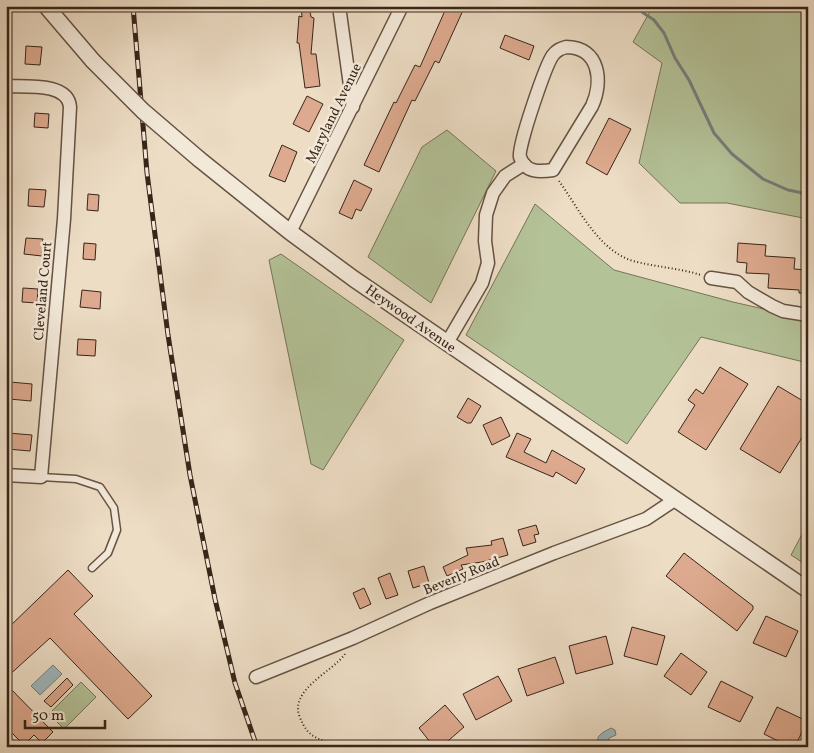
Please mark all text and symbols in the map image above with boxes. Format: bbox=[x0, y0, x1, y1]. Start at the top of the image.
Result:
street label: Maryland Avenue bbox=[302, 60, 367, 167]
street label: Cleveland Court bbox=[30, 241, 57, 341]
street label: Heywood Avenue bbox=[361, 281, 460, 358]
street label: Beverly Road bbox=[421, 552, 503, 600]
scale bar bbox=[25, 698, 105, 730]
text: 50 m bbox=[32, 706, 64, 727]

